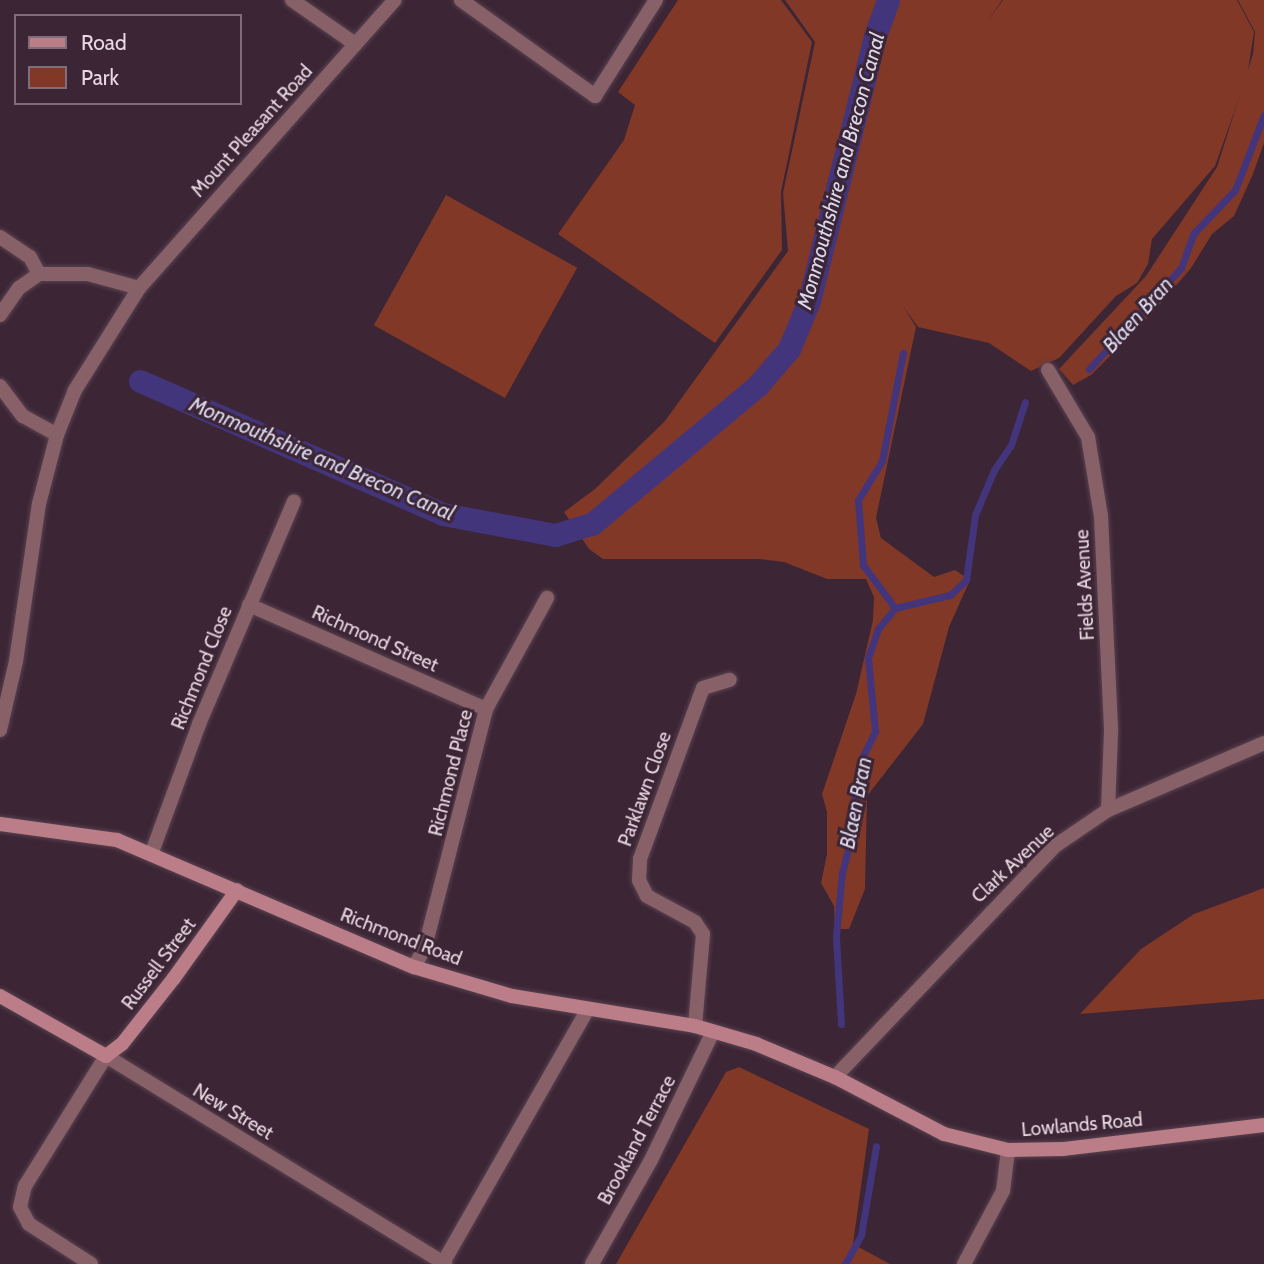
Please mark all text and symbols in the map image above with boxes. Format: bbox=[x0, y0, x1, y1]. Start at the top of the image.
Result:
legend bbox=[14, 14, 242, 105]
text: Road bbox=[81, 30, 127, 55]
water label: Monmouthshire and Brecon Canal bbox=[792, 30, 890, 312]
street label: Mount Pleasant Road bbox=[187, 60, 317, 202]
text: Park bbox=[81, 65, 119, 90]
water label: Blaen Bran bbox=[1098, 272, 1178, 358]
water label: Monmouthshire and Brecon Canal bbox=[186, 392, 458, 526]
street label: Fields Avenue bbox=[1071, 529, 1099, 641]
street label: Richmond Street bbox=[308, 601, 442, 677]
street label: Richmond Close bbox=[167, 603, 237, 733]
street label: Richmond Place bbox=[424, 707, 478, 839]
street label: Parklawn Close bbox=[614, 729, 676, 849]
water label: Blaen Bran bbox=[835, 755, 877, 851]
street label: Clark Avenue bbox=[967, 820, 1059, 908]
street label: Richmond Road bbox=[337, 903, 465, 971]
street label: Russell Street bbox=[117, 914, 201, 1014]
street label: Brookland Terrace bbox=[593, 1072, 681, 1208]
street label: New Street bbox=[189, 1079, 277, 1145]
street label: Lowlands Road bbox=[1020, 1108, 1144, 1142]

